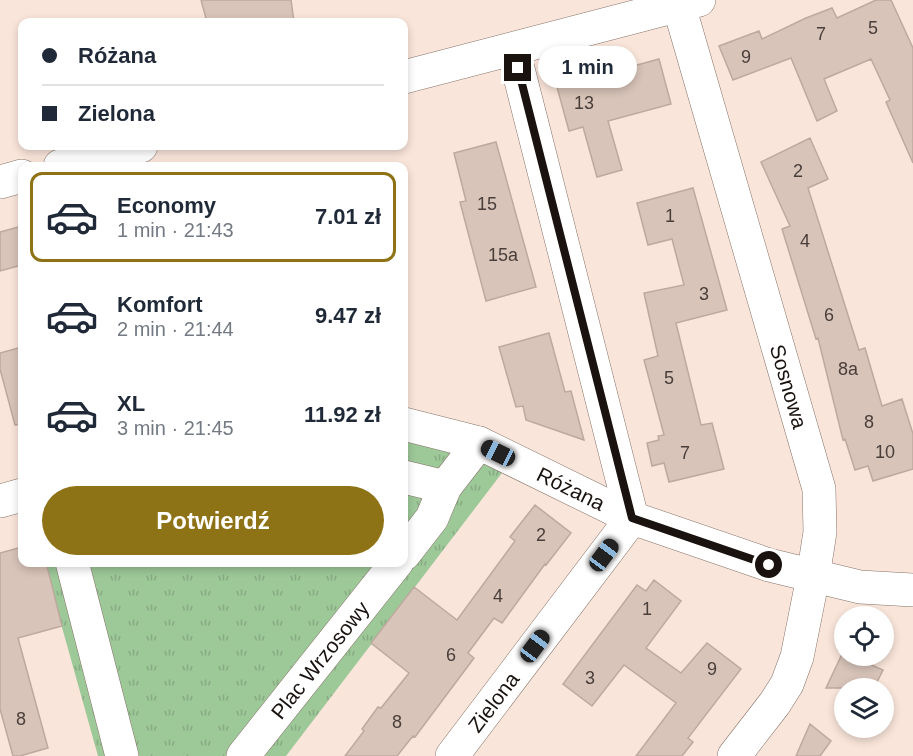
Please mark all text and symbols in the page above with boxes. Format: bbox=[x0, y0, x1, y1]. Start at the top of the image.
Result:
house number: 5 bbox=[868, 18, 878, 38]
house number: 7 bbox=[816, 24, 826, 44]
text: Różana bbox=[78, 43, 156, 68]
callout: 1 min bbox=[539, 47, 638, 89]
house number: 9 bbox=[741, 47, 751, 67]
route end bbox=[504, 54, 531, 81]
text: 1 min bbox=[561, 56, 614, 78]
house number: 13 bbox=[574, 93, 594, 113]
text: Zielona bbox=[78, 101, 155, 126]
house number: 2 bbox=[793, 161, 803, 181]
icon: car bbox=[45, 190, 99, 244]
text: Economy bbox=[117, 193, 216, 218]
house number: 15 bbox=[477, 194, 497, 214]
text: 7.01 zł bbox=[315, 204, 381, 229]
house number: 1 bbox=[665, 206, 675, 226]
text: 1 min · 21:43 bbox=[117, 219, 234, 241]
house number: 4 bbox=[800, 231, 810, 251]
house number: 15a bbox=[488, 245, 519, 265]
house number: 3 bbox=[699, 284, 709, 304]
icon: car bbox=[45, 289, 99, 343]
text: Komfort bbox=[117, 292, 203, 317]
text: 9.47 zł bbox=[315, 303, 381, 328]
house number: 6 bbox=[824, 305, 834, 325]
text: 2 min · 21:44 bbox=[117, 318, 234, 340]
street label: Sosnowa bbox=[766, 342, 812, 431]
house number: 8a bbox=[838, 359, 859, 379]
house number: 5 bbox=[664, 368, 674, 388]
icon: car bbox=[45, 388, 99, 442]
text: XL bbox=[117, 391, 145, 416]
text: 11.92 zł bbox=[304, 402, 381, 427]
house number: 8 bbox=[864, 412, 874, 432]
text: 3 min · 21:45 bbox=[117, 417, 234, 439]
car bbox=[478, 437, 518, 469]
house number: 10 bbox=[875, 442, 895, 462]
house number: 7 bbox=[680, 443, 690, 463]
street label: Różana bbox=[534, 462, 609, 515]
button: Potwierdź bbox=[42, 486, 384, 555]
house number: 2 bbox=[536, 525, 546, 545]
car bbox=[586, 535, 622, 575]
route start bbox=[755, 551, 782, 578]
house number: 4 bbox=[493, 586, 503, 606]
street label: Plac Wrzosowy bbox=[266, 596, 373, 723]
house number: 1 bbox=[642, 599, 652, 619]
map controls bbox=[834, 606, 894, 738]
button: locate bbox=[834, 606, 894, 666]
car bbox=[517, 626, 553, 666]
house number: 6 bbox=[446, 645, 456, 665]
house number: 9 bbox=[707, 659, 717, 679]
street label: Zielona bbox=[463, 667, 523, 736]
house number: 3 bbox=[585, 668, 595, 688]
button: layers bbox=[834, 678, 894, 738]
house number: 8 bbox=[16, 709, 26, 729]
house number: 8 bbox=[392, 712, 402, 732]

